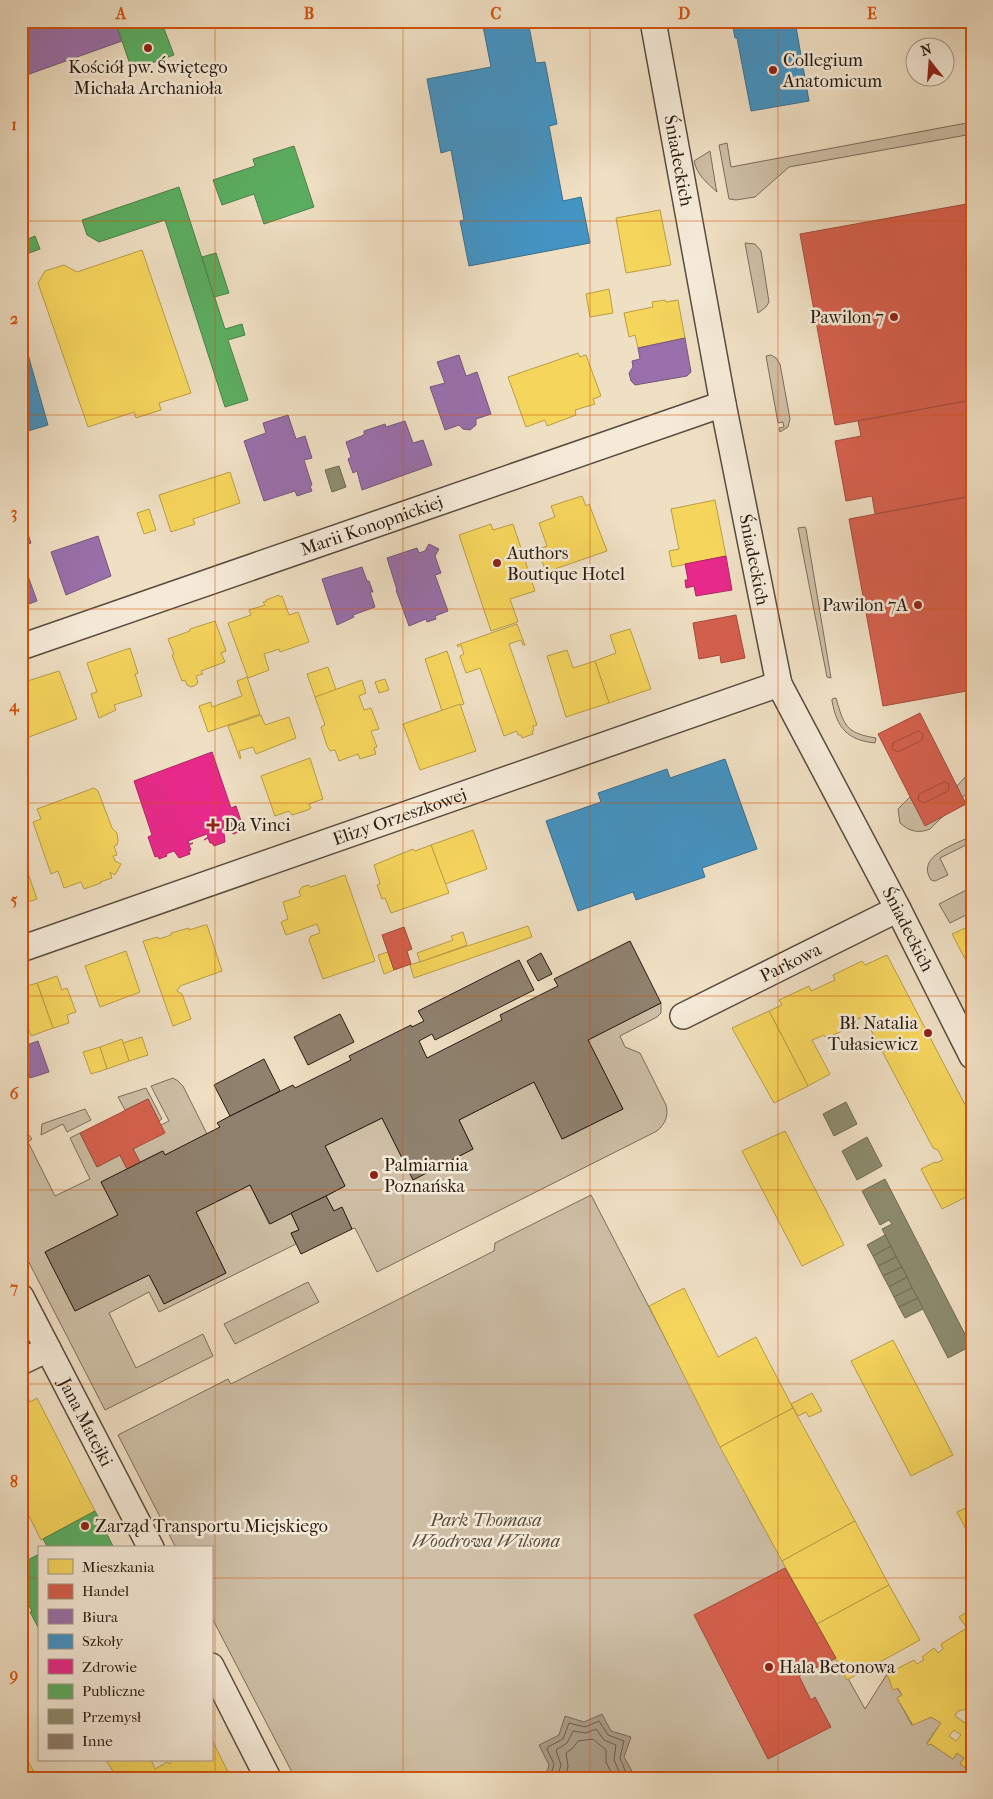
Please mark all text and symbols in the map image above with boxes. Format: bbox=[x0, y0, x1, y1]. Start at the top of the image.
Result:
text: A bbox=[115, 4, 127, 23]
text: B bbox=[304, 4, 314, 23]
text: C bbox=[491, 4, 502, 23]
text: D bbox=[678, 4, 690, 23]
text: E bbox=[867, 4, 877, 23]
north arrow bbox=[906, 38, 956, 88]
text: N bbox=[919, 40, 934, 60]
marker: Kościół pw. Świętego Michała Archanioła bbox=[142, 42, 154, 54]
place label: Collegium Anatomicum bbox=[782, 50, 882, 92]
place label: Kościół pw. Świętego Michała Archanioła bbox=[68, 56, 228, 99]
marker: Collegium Anatomicum bbox=[767, 64, 779, 76]
street label: Śniadeckich bbox=[659, 113, 697, 208]
text: 1 bbox=[11, 115, 17, 134]
place label: Pawilon 7 bbox=[810, 307, 884, 328]
text: 2 bbox=[10, 309, 18, 328]
marker: Pawilon 7 bbox=[888, 311, 900, 323]
street label: Marii Konopnickiej bbox=[298, 492, 446, 560]
text: 3 bbox=[11, 503, 17, 523]
street label: Śniadeckich bbox=[734, 512, 773, 607]
place label: Authors Boutique Hotel bbox=[506, 543, 625, 585]
marker: Authors Boutique Hotel bbox=[491, 557, 503, 569]
place label: Pawilon 7A bbox=[822, 595, 908, 616]
marker: Pawilon 7A bbox=[912, 599, 924, 611]
text: 4 bbox=[8, 696, 20, 716]
street label: Elizy Orzeszkowej bbox=[330, 784, 469, 850]
place label: Da Vinci bbox=[224, 815, 291, 836]
marker: Da Vinci bbox=[206, 818, 220, 832]
street label: Śniadeckich bbox=[877, 883, 938, 975]
text: 5 bbox=[11, 890, 18, 909]
street label: Parkowa bbox=[757, 939, 825, 987]
place label: Bł. Natalia Tułasiewicz bbox=[828, 1013, 919, 1055]
marker: Bł. Natalia Tułasiewicz bbox=[922, 1027, 934, 1039]
text: 6 bbox=[10, 1084, 19, 1103]
place label: Palmiarnia Poznańska bbox=[384, 1155, 469, 1197]
marker: Palmiarnia Poznańska bbox=[368, 1169, 380, 1181]
text: 7 bbox=[9, 1278, 18, 1297]
street label: Jana Matejki bbox=[53, 1373, 117, 1471]
text: 8 bbox=[10, 1472, 18, 1491]
park label: Park Thomasa Woodrowa Wilsona bbox=[412, 1510, 560, 1552]
place label: Zarząd Transportu Miejskiego bbox=[95, 1516, 328, 1537]
marker: Zarząd Transportu Miejskiego bbox=[79, 1520, 91, 1532]
legend bbox=[38, 1546, 212, 1762]
text: Mieszkania bbox=[82, 1558, 155, 1576]
text: Handel bbox=[82, 1582, 129, 1600]
text: Biura bbox=[82, 1608, 119, 1626]
text: Szkoły bbox=[82, 1632, 124, 1650]
place label: Hala Betonowa bbox=[779, 1657, 896, 1678]
text: Zdrowie bbox=[82, 1658, 137, 1676]
marker: Hala Betonowa bbox=[763, 1661, 775, 1673]
text: 9 bbox=[9, 1665, 18, 1685]
text: Publiczne bbox=[82, 1682, 146, 1700]
text: Przemysł bbox=[82, 1708, 142, 1726]
text: Inne bbox=[82, 1732, 113, 1750]

